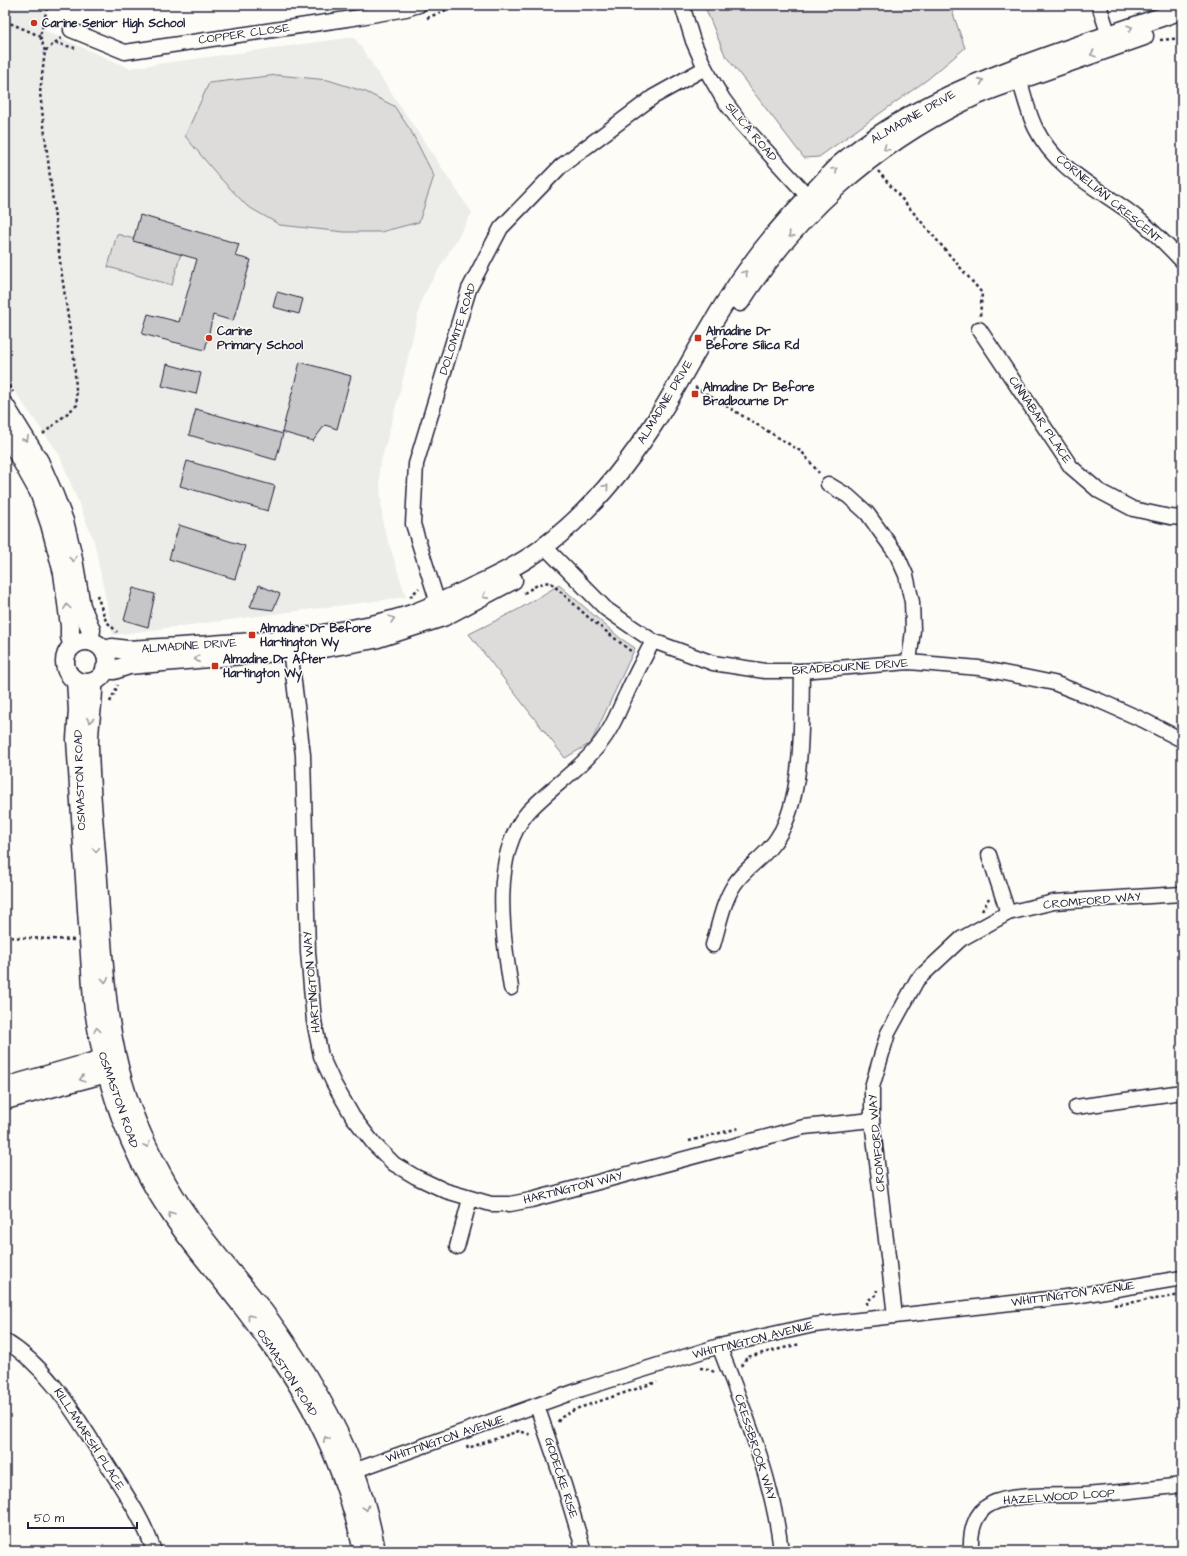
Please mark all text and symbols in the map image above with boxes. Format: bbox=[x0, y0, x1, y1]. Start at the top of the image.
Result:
place label: Carine Senior High School bbox=[42, 15, 185, 34]
marker: Carine Senior High School bbox=[29, 18, 39, 28]
street label: COPPER CLOSE bbox=[197, 19, 291, 49]
one-way arrow bbox=[1126, 24, 1133, 32]
one-way arrow bbox=[1089, 49, 1096, 58]
one-way arrow bbox=[978, 77, 985, 85]
street label: ALMADINE DRIVE bbox=[867, 86, 959, 148]
street label: SILICA ROAD bbox=[721, 99, 781, 165]
one-way arrow bbox=[883, 143, 890, 150]
street label: CORNELIAN CRESCENT bbox=[1052, 151, 1166, 248]
one-way arrow bbox=[830, 167, 838, 174]
one-way arrow bbox=[788, 230, 795, 238]
one-way arrow bbox=[740, 270, 747, 277]
street label: DOLOMITE ROAD bbox=[435, 281, 481, 377]
place label: Carine Primary School bbox=[217, 323, 303, 355]
place label: Almadine Dr Before Silica Rd bbox=[706, 323, 800, 354]
marker: Carine Primary School bbox=[204, 333, 214, 343]
marker: Almadine Dr Before Silica Rd bbox=[693, 333, 703, 343]
street label: ALMADINE DRIVE bbox=[633, 357, 697, 447]
street label: CINNABAR PLACE bbox=[1004, 373, 1076, 467]
place label: Almadine Dr Before Bradbourne Dr bbox=[703, 379, 815, 410]
marker: Almadine Dr Before Bradbourne Dr bbox=[690, 389, 700, 399]
one-way arrow bbox=[21, 435, 29, 442]
one-way arrow bbox=[602, 485, 609, 492]
one-way arrow bbox=[68, 556, 77, 563]
one-way arrow bbox=[482, 591, 489, 598]
one-way arrow bbox=[63, 603, 72, 610]
one-way arrow bbox=[388, 616, 395, 624]
place label: Almadine Dr Before Hartington Wy bbox=[260, 620, 372, 653]
marker: Almadine Dr Before Hartington Wy bbox=[247, 630, 257, 640]
street label: ALMADINE DRIVE bbox=[141, 634, 237, 658]
place label: Almadine Dr After Hartington Wy bbox=[223, 651, 326, 684]
street label: BRADBOURNE DRIVE bbox=[791, 654, 909, 680]
one-way arrow bbox=[194, 655, 200, 664]
marker: Almadine Dr After Hartington Wy bbox=[210, 661, 220, 671]
one-way arrow bbox=[86, 717, 95, 723]
street label: OSMASTON ROAD bbox=[70, 729, 90, 831]
one-way arrow bbox=[92, 847, 101, 853]
street label: CROMFORD WAY bbox=[1043, 888, 1142, 914]
street label: HARTINGTON WAY bbox=[299, 930, 325, 1033]
one-way arrow bbox=[101, 977, 110, 983]
one-way arrow bbox=[93, 1027, 102, 1033]
street label: OSMASTON ROAD bbox=[94, 1049, 143, 1151]
one-way arrow bbox=[78, 1075, 85, 1083]
street label: CROMFORD WAY bbox=[864, 1093, 890, 1192]
one-way arrow bbox=[142, 1141, 150, 1148]
street label: HARTINGTON WAY bbox=[522, 1167, 625, 1209]
one-way arrow bbox=[169, 1212, 176, 1219]
street label: WHITTINGTON AVENUE bbox=[1010, 1277, 1136, 1311]
one-way arrow bbox=[248, 1315, 255, 1322]
street label: WHITTINGTON AVENUE bbox=[691, 1317, 815, 1363]
street label: OSMASTON ROAD bbox=[252, 1326, 322, 1420]
street label: KILLAMARSH PLACE bbox=[50, 1385, 128, 1493]
street label: CRESSBROOK WAY bbox=[730, 1392, 780, 1503]
street label: WHITTINGTON AVENUE bbox=[383, 1411, 507, 1467]
street label: GODECKE RISE bbox=[540, 1435, 582, 1521]
one-way arrow bbox=[323, 1436, 331, 1443]
street label: HAZELWOOD LOOP bbox=[1003, 1485, 1116, 1509]
scale bar bbox=[28, 1504, 137, 1530]
one-way arrow bbox=[361, 1505, 369, 1511]
text: 50 m bbox=[34, 1510, 65, 1527]

